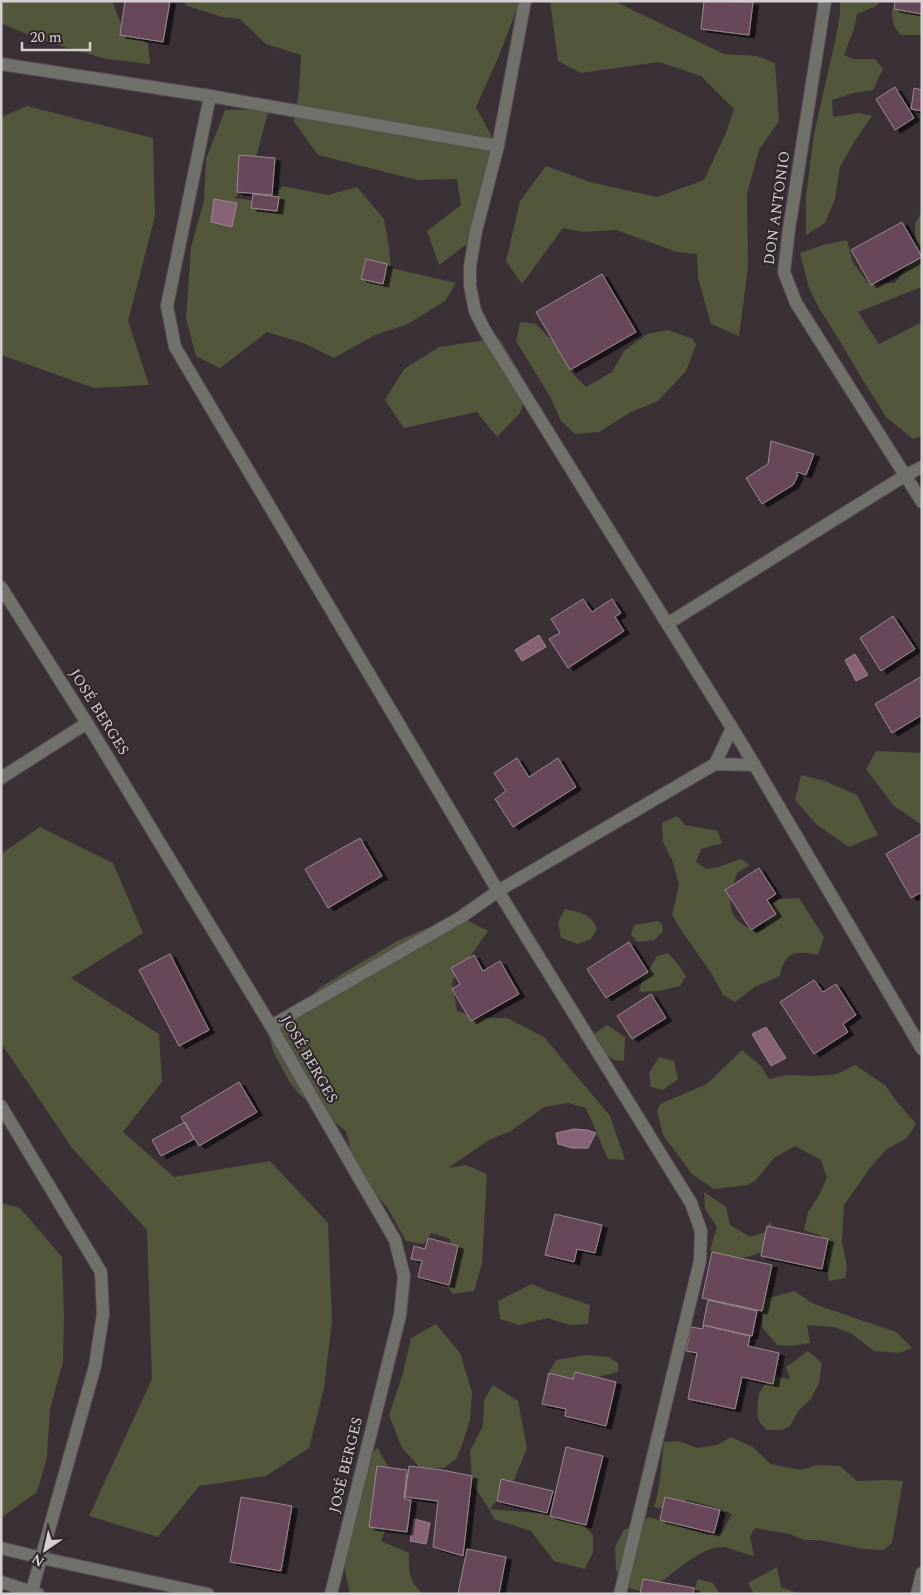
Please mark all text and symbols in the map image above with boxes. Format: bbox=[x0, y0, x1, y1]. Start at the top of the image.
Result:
scale bar bbox=[22, 20, 90, 52]
text: 20 m bbox=[30, 26, 62, 49]
street label: DON ANTONIO bbox=[758, 150, 796, 266]
street label: JOSÉ BERGES bbox=[63, 664, 135, 760]
street label: JOSÉ BERGES bbox=[274, 1011, 344, 1107]
street label: JOSÉ BERGES bbox=[323, 1415, 369, 1515]
north arrow bbox=[20, 1525, 70, 1575]
text: N bbox=[27, 1548, 49, 1572]

